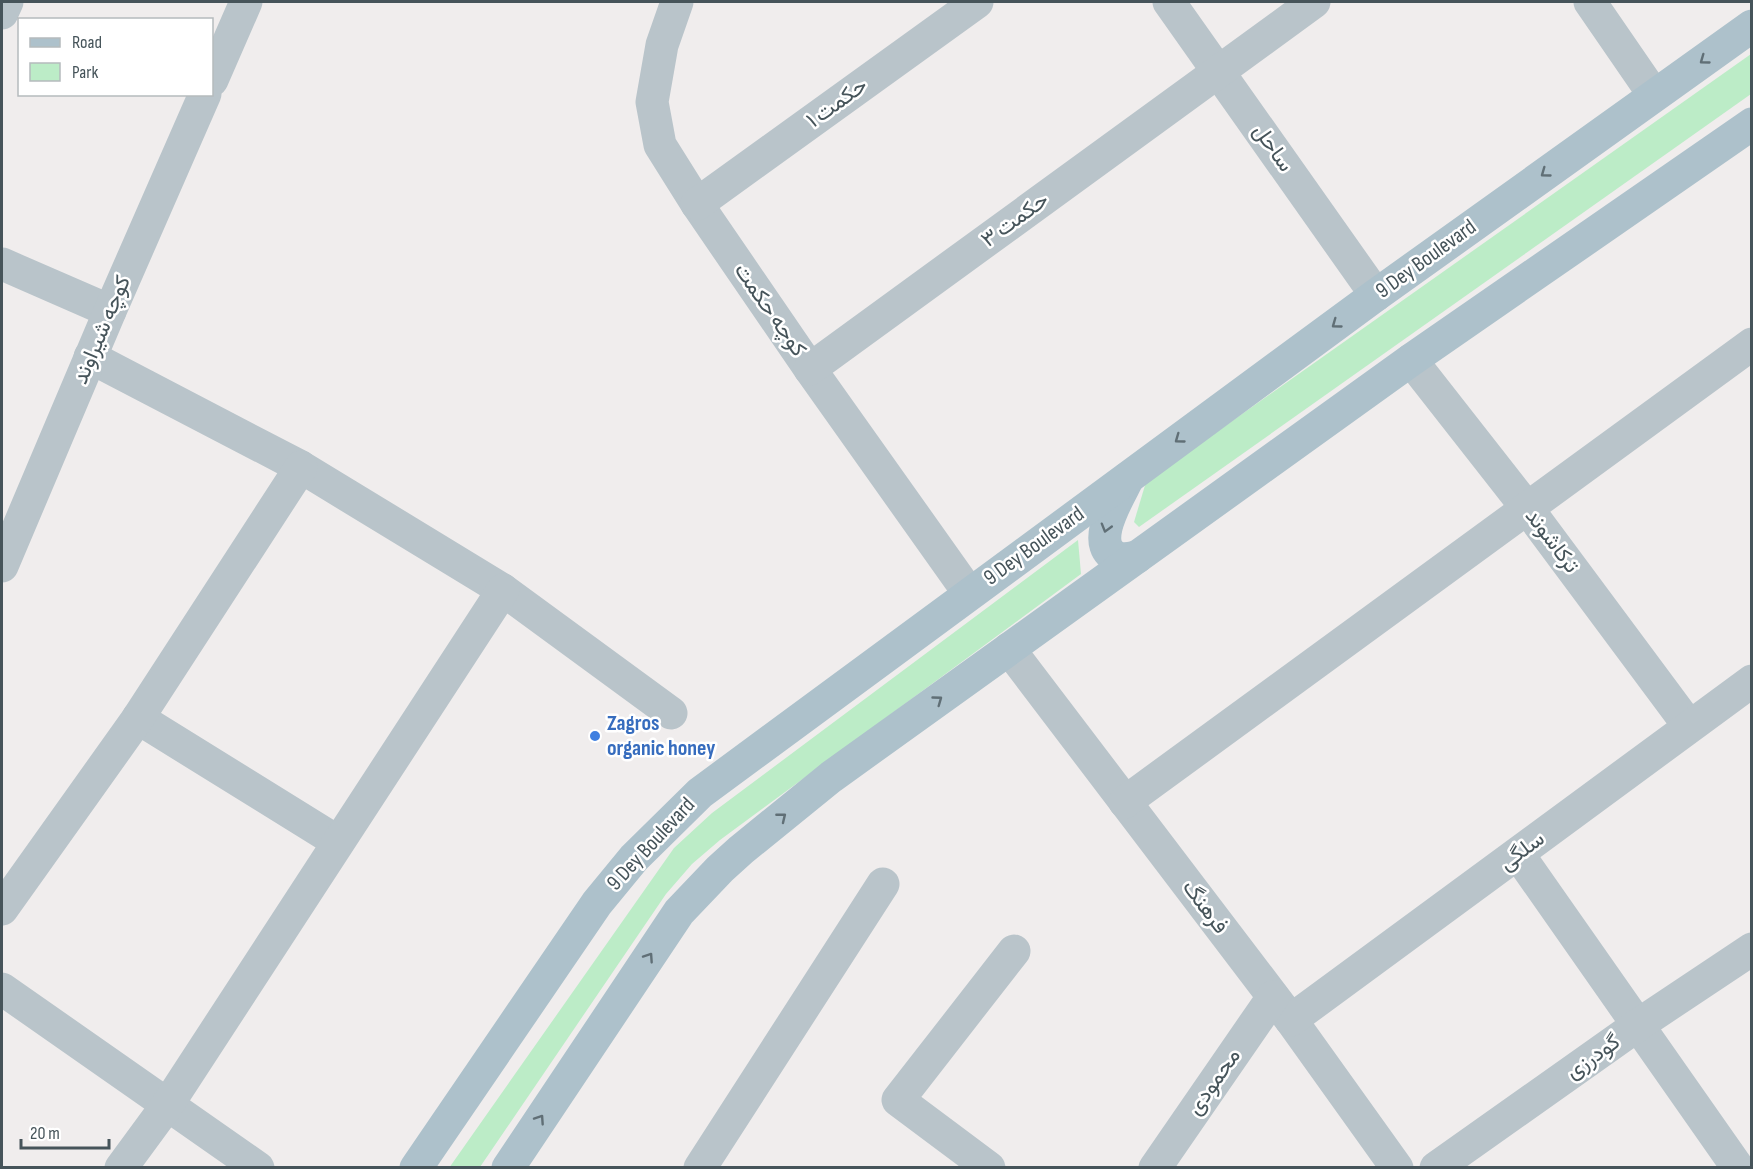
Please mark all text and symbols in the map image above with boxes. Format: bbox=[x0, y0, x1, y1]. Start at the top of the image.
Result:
legend bbox=[18, 18, 213, 96]
text: Road bbox=[72, 32, 102, 53]
one-way arrow bbox=[1699, 53, 1710, 64]
text: Park bbox=[72, 62, 98, 83]
street label: حکمت ۱ bbox=[801, 72, 873, 134]
street label: ساحل bbox=[1247, 119, 1299, 177]
one-way arrow bbox=[1541, 166, 1552, 177]
street label: حکمت ۳ bbox=[976, 186, 1054, 254]
street label: 9 Dey Boulevard bbox=[1371, 214, 1481, 304]
street label: کوچه حکمت bbox=[728, 258, 812, 362]
street label: کوچه شیراوند bbox=[67, 272, 137, 388]
one-way arrow bbox=[1332, 317, 1343, 328]
one-way arrow bbox=[1174, 432, 1185, 443]
street label: 9 Dey Boulevard bbox=[979, 501, 1089, 591]
street label: ترکاشوند bbox=[1519, 503, 1585, 579]
one-way arrow bbox=[1101, 522, 1113, 533]
one-way arrow bbox=[932, 696, 943, 707]
place label: Zagros organic honey bbox=[607, 710, 715, 762]
marker: Zagros organic honey bbox=[588, 729, 602, 743]
street label: 9 Dey Boulevard bbox=[601, 792, 701, 896]
one-way arrow bbox=[775, 813, 786, 824]
street label: سلگی bbox=[1494, 825, 1550, 877]
street label: فرهنگ bbox=[1176, 875, 1234, 939]
one-way arrow bbox=[641, 953, 653, 963]
street label: گودرزی bbox=[1561, 1029, 1626, 1085]
street label: محمودی bbox=[1181, 1043, 1247, 1121]
scale bar bbox=[21, 1112, 110, 1150]
one-way arrow bbox=[533, 1115, 544, 1126]
text: 20 m bbox=[30, 1123, 60, 1144]

